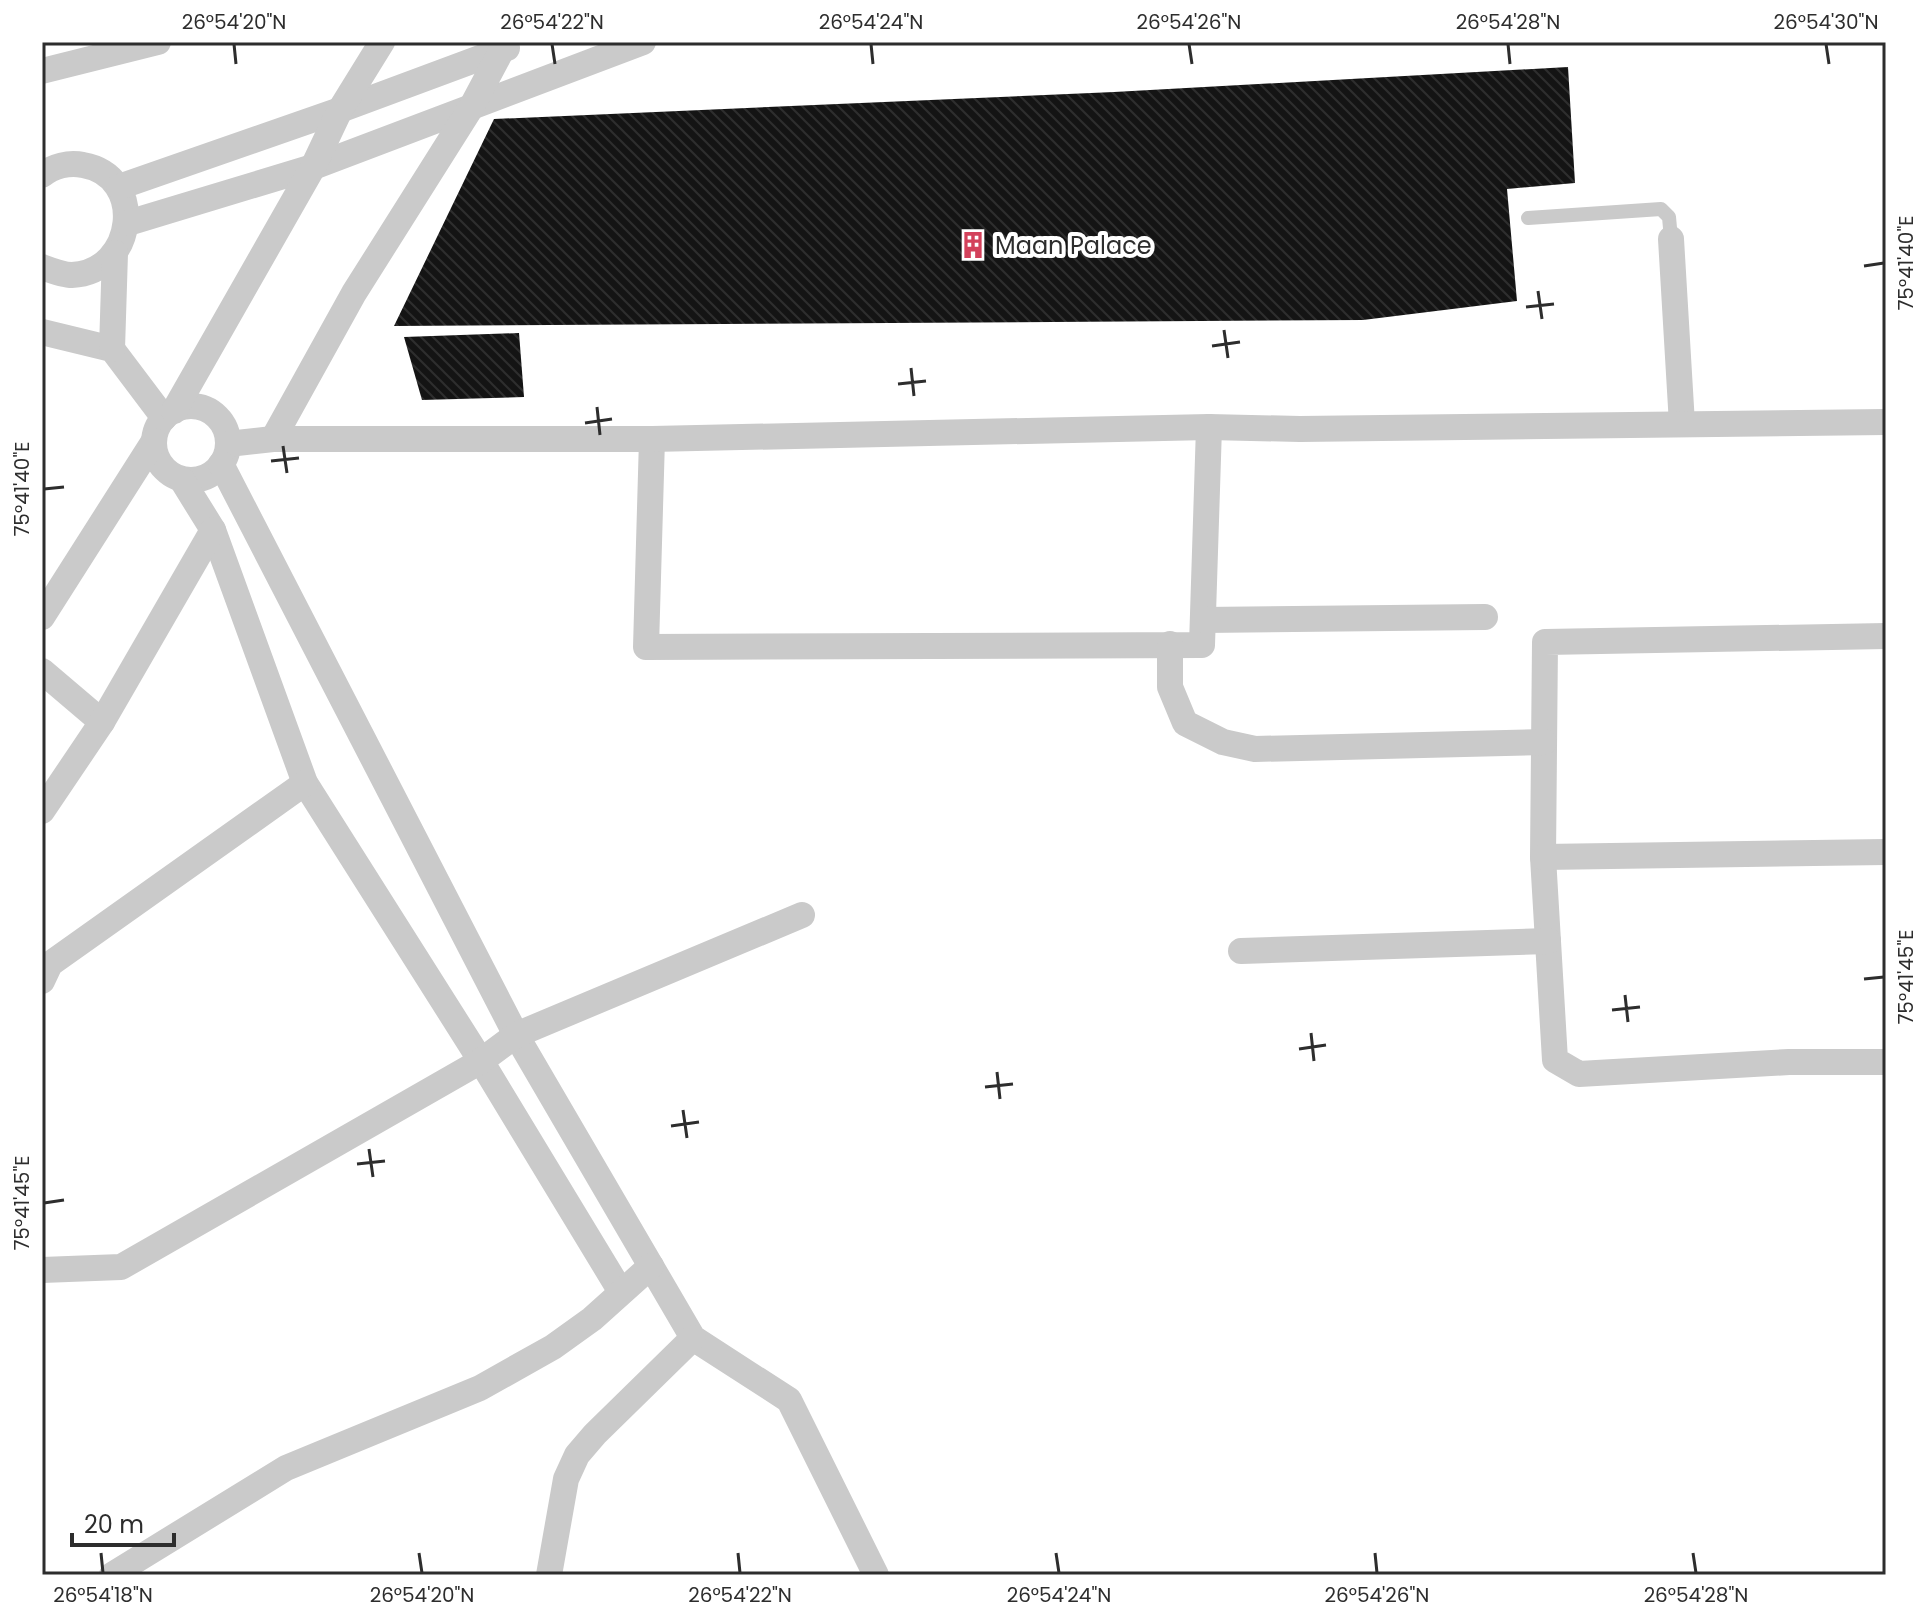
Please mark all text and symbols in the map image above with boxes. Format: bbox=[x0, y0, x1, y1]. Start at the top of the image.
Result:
text: 26°54'20"N bbox=[182, 8, 286, 36]
text: 26°54'22"N bbox=[500, 8, 604, 36]
text: 26°54'24"N bbox=[819, 8, 923, 36]
text: 26°54'26"N bbox=[1137, 8, 1241, 36]
text: 26°54'28"N bbox=[1456, 8, 1560, 36]
text: 26°54'30"N bbox=[1774, 8, 1878, 36]
text: 75°41'40"E bbox=[1892, 215, 1920, 311]
place label: Maan Palace bbox=[995, 229, 1152, 262]
building icon: Maan Palace bbox=[958, 230, 988, 260]
text: 75°41'40"E bbox=[8, 441, 36, 537]
text: 75°41'45"E bbox=[1892, 929, 1920, 1025]
text: 75°41'45"E bbox=[8, 1155, 36, 1251]
scale bar bbox=[72, 1497, 174, 1547]
text: 20 m bbox=[84, 1508, 144, 1541]
text: 26°54'18"N bbox=[53, 1581, 153, 1609]
text: 26°54'20"N bbox=[370, 1581, 474, 1609]
text: 26°54'22"N bbox=[688, 1581, 792, 1609]
text: 26°54'24"N bbox=[1007, 1581, 1111, 1609]
text: 26°54'26"N bbox=[1325, 1581, 1429, 1609]
text: 26°54'28"N bbox=[1644, 1581, 1748, 1609]

